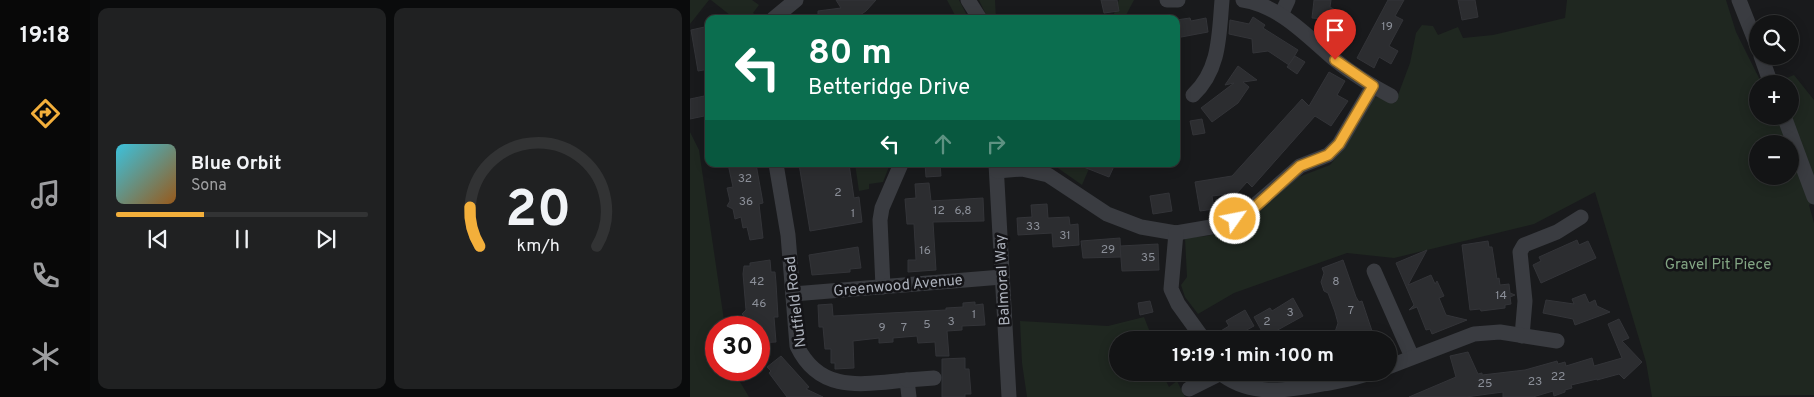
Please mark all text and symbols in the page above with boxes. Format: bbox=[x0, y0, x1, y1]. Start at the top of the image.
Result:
pin bbox=[1314, 9, 1356, 60]
map controls bbox=[1749, 15, 1799, 185]
button: search bbox=[1749, 15, 1799, 65]
icon: arrive bbox=[1321, 16, 1349, 44]
house number: 19 bbox=[1381, 19, 1393, 35]
text: 19:18 bbox=[20, 23, 70, 50]
text: 80 m bbox=[808, 32, 892, 76]
icon: left bbox=[725, 35, 790, 100]
text: Betteridge Drive bbox=[808, 75, 970, 102]
button: + bbox=[1749, 75, 1799, 125]
icon: directions bbox=[28, 96, 63, 131]
icon: left bbox=[876, 130, 904, 158]
icon: ahead bbox=[929, 130, 957, 158]
icon: right bbox=[982, 130, 1010, 158]
button: − bbox=[1749, 135, 1799, 185]
text: Blue Orbit bbox=[191, 152, 281, 176]
house number: 32 bbox=[738, 171, 752, 187]
text: Sona bbox=[191, 176, 227, 196]
icon: music bbox=[28, 177, 63, 212]
text: 20 bbox=[505, 179, 571, 245]
house number: 2 bbox=[834, 185, 842, 201]
position arrow bbox=[1208, 192, 1260, 244]
house number: 36 bbox=[739, 194, 753, 210]
house number: 12 bbox=[933, 203, 945, 219]
house number: 6,8 bbox=[954, 203, 972, 219]
house number: 1 bbox=[851, 206, 855, 222]
house number: 33 bbox=[1026, 219, 1040, 235]
icon: previous bbox=[144, 225, 172, 253]
icon: pause bbox=[228, 225, 256, 253]
icon: next bbox=[312, 225, 340, 253]
house number: 31 bbox=[1059, 228, 1071, 244]
street label: Balmoral Way bbox=[992, 234, 1015, 326]
text: km/h bbox=[516, 235, 560, 258]
house number: 29 bbox=[1101, 242, 1115, 258]
house number: 16 bbox=[919, 243, 931, 259]
house number: 35 bbox=[1141, 250, 1155, 266]
street label: Nutfield Road bbox=[781, 255, 812, 349]
park label: Gravel Pit Piece bbox=[1665, 256, 1771, 275]
icon: phone bbox=[28, 258, 63, 293]
street label: Greenwood Avenue bbox=[833, 271, 964, 302]
house number: 42 bbox=[750, 274, 764, 290]
house number: 8 bbox=[1332, 274, 1340, 290]
house number: 14 bbox=[1495, 288, 1507, 304]
house number: 46 bbox=[752, 296, 766, 312]
house number: 7 bbox=[1348, 303, 1354, 319]
house number: 3 bbox=[1286, 305, 1294, 321]
house number: 1 bbox=[972, 307, 976, 323]
house number: 3 bbox=[947, 314, 955, 330]
house number: 2 bbox=[1263, 314, 1271, 330]
speed limit sign: 30 bbox=[705, 316, 770, 381]
house number: 5 bbox=[923, 317, 931, 333]
house number: 9 bbox=[878, 320, 886, 336]
house number: 7 bbox=[901, 320, 907, 336]
icon: climate bbox=[28, 339, 63, 374]
text: 19:19 · 1 min · 100 m bbox=[1172, 344, 1334, 368]
house number: 22 bbox=[1551, 369, 1565, 385]
house number: 23 bbox=[1528, 374, 1542, 390]
house number: 25 bbox=[1478, 376, 1492, 392]

